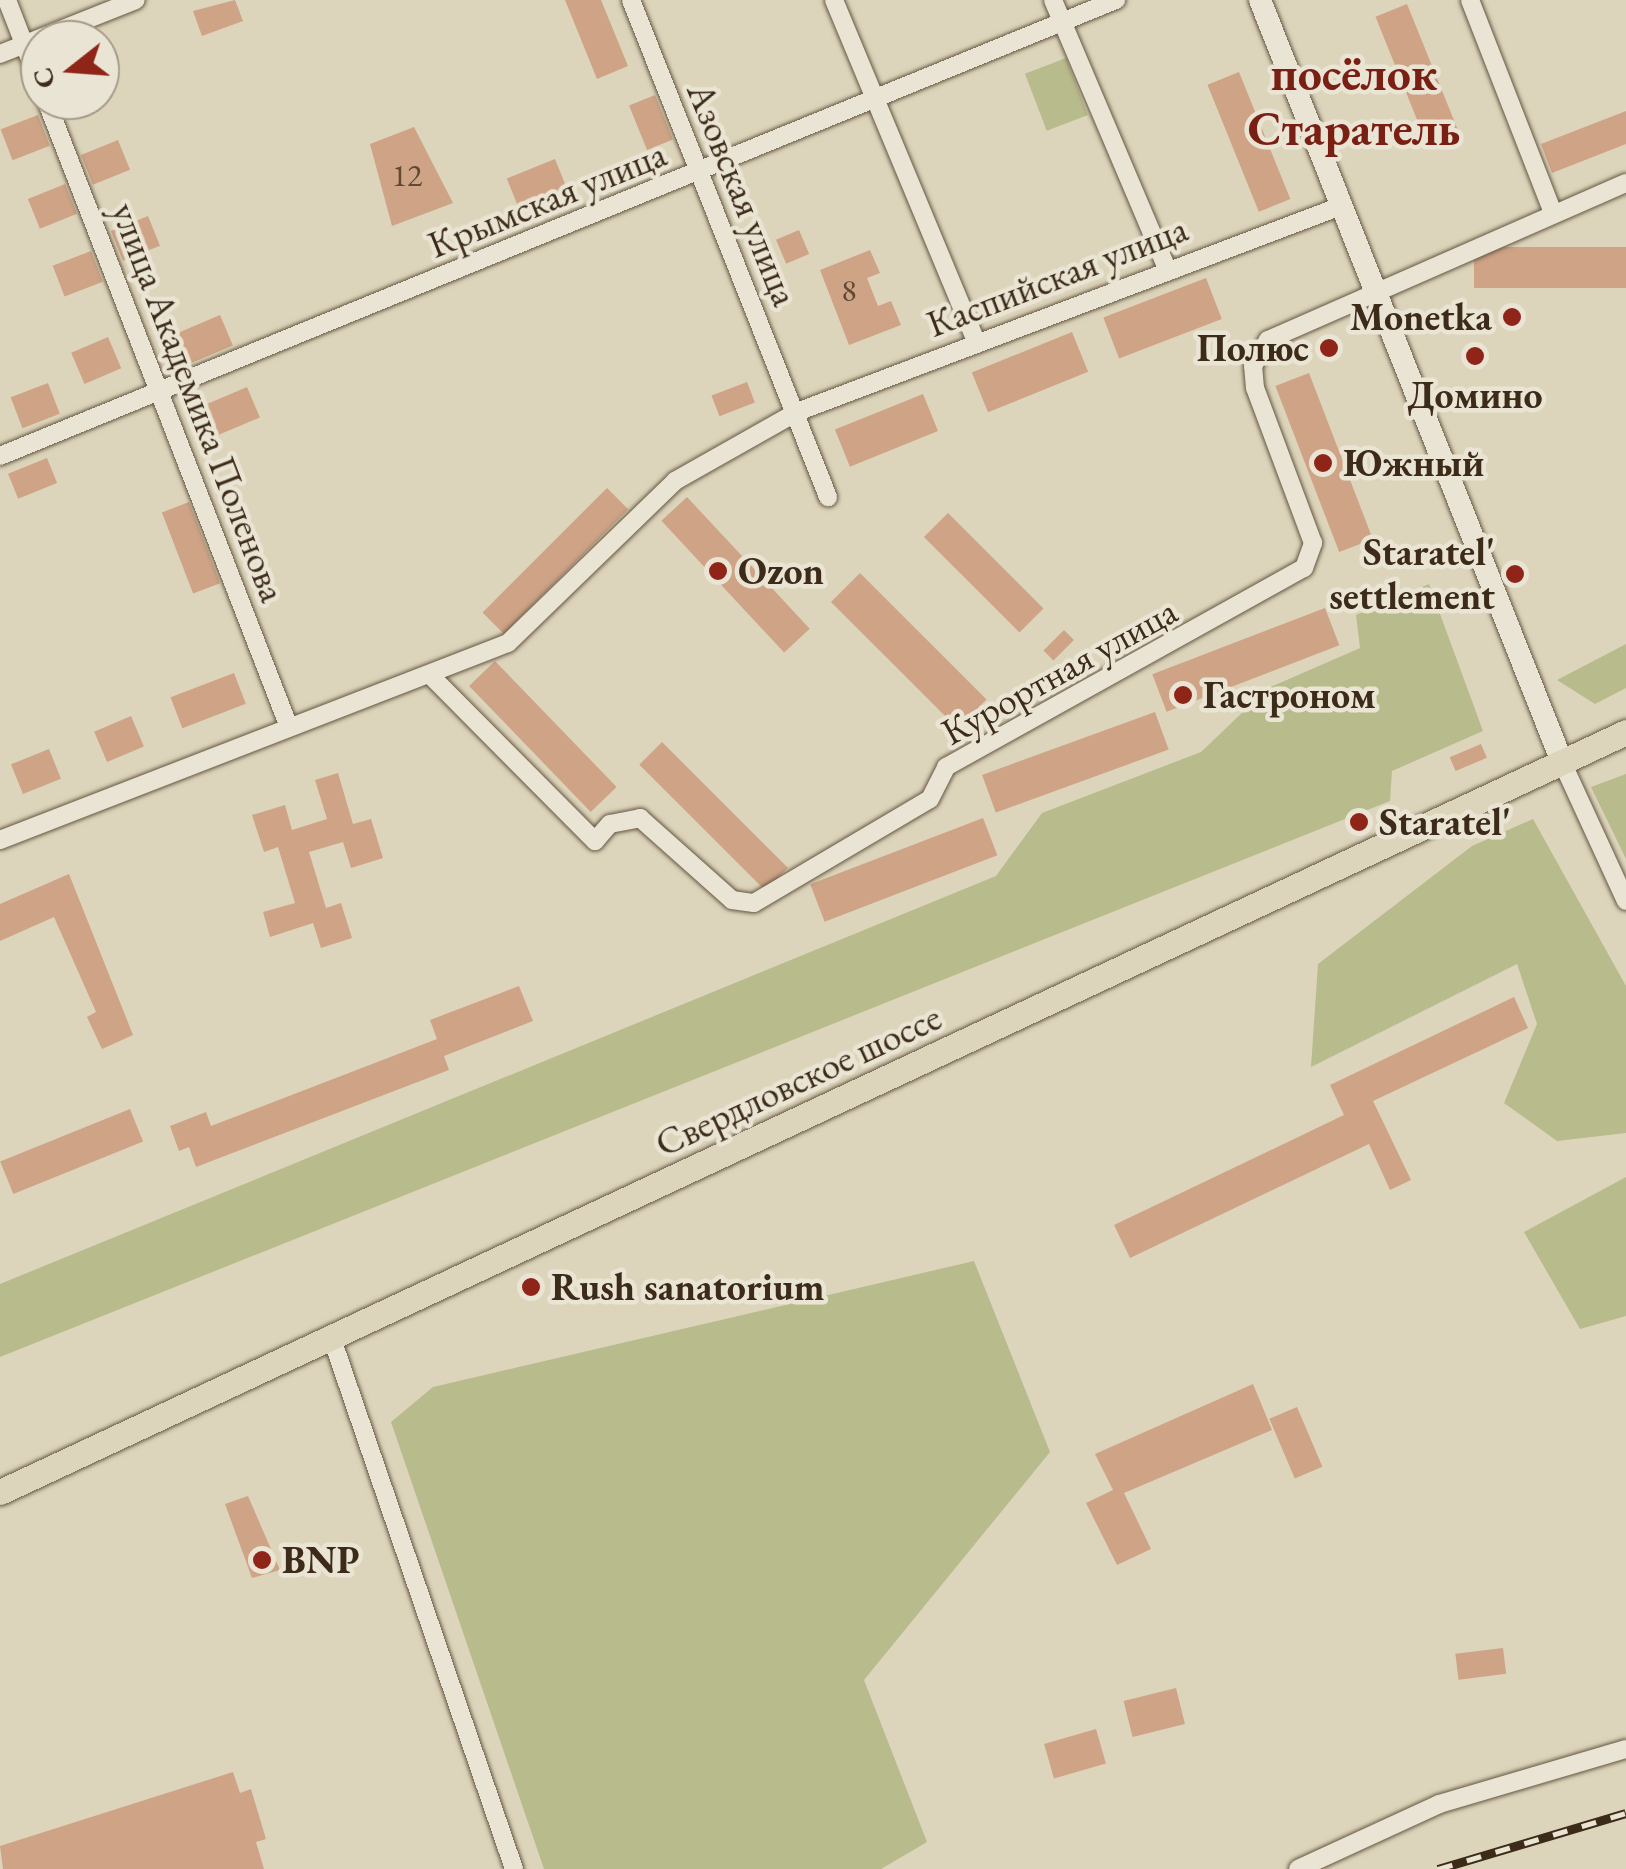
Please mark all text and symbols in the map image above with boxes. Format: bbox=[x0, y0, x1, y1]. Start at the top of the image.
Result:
north arrow bbox=[20, 20, 120, 120]
district label: посёлок Старатель bbox=[1248, 44, 1460, 157]
text: С bbox=[23, 63, 63, 93]
street label: Азовская улица bbox=[678, 76, 808, 312]
street label: Крымская улица bbox=[421, 131, 673, 267]
house number: 12 bbox=[392, 156, 422, 194]
street label: улица Академика Поленова bbox=[102, 196, 296, 608]
street label: Каспийская улица bbox=[920, 205, 1194, 347]
house number: 8 bbox=[841, 271, 857, 309]
place label: Monetka bbox=[1350, 294, 1492, 340]
marker: Monetka bbox=[1501, 306, 1523, 328]
place label: Полюс bbox=[1197, 325, 1309, 371]
marker: Полюс bbox=[1318, 337, 1340, 359]
marker: Домино bbox=[1464, 345, 1486, 367]
place label: Домино bbox=[1407, 372, 1543, 418]
place label: Южный bbox=[1343, 440, 1484, 486]
marker: Южный bbox=[1312, 452, 1334, 474]
place label: Staratel' settlement bbox=[1329, 529, 1495, 618]
place label: Ozon bbox=[738, 548, 824, 594]
marker: Ozon bbox=[707, 560, 729, 582]
marker: Staratel' settlement bbox=[1504, 563, 1526, 585]
street label: Курортная улица bbox=[933, 587, 1185, 755]
place label: Гастроном bbox=[1203, 672, 1376, 718]
marker: Гастроном bbox=[1172, 684, 1194, 706]
place label: Staratel' bbox=[1379, 799, 1511, 845]
marker: Staratel' bbox=[1348, 811, 1370, 833]
street label: Свердловское шоссе bbox=[648, 994, 948, 1166]
place label: Rush sanatorium bbox=[551, 1264, 825, 1310]
marker: Rush sanatorium bbox=[520, 1276, 542, 1298]
place label: BNP bbox=[282, 1537, 360, 1583]
marker: BNP bbox=[251, 1549, 273, 1571]

